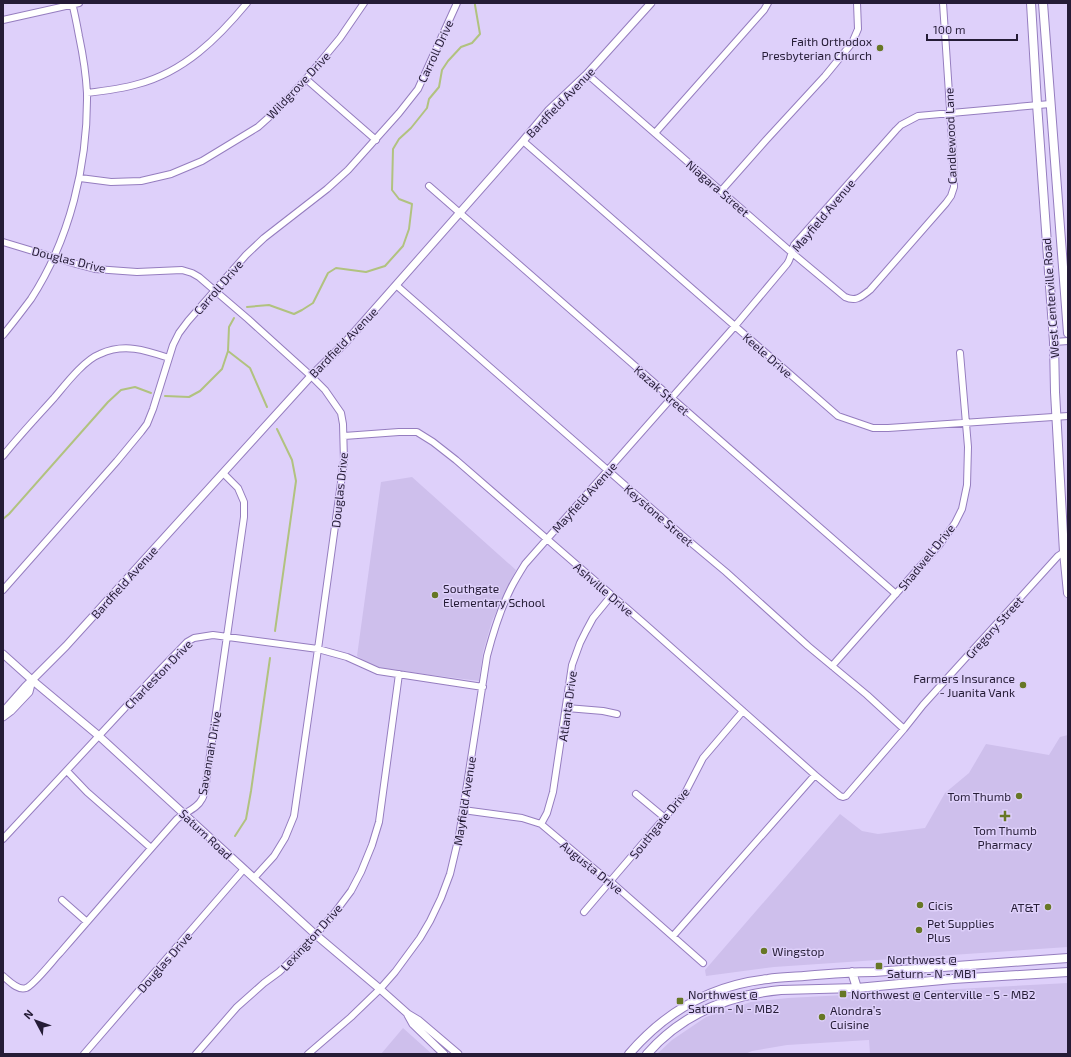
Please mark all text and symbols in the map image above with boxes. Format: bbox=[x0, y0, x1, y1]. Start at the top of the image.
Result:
scale bar bbox=[927, 16, 1017, 42]
street label: Carroll Drive bbox=[414, 17, 456, 85]
text: 100 m bbox=[933, 22, 965, 36]
place label: Faith Orthodox Presbyterian Church bbox=[761, 34, 873, 62]
marker: Faith Orthodox Presbyterian Church bbox=[875, 43, 885, 53]
street label: Wildgrove Drive bbox=[263, 48, 333, 122]
street label: Bardfield Avenue bbox=[523, 64, 597, 140]
street label: Candlewood Lane bbox=[941, 88, 959, 184]
street label: Niagara Street bbox=[684, 157, 753, 219]
street label: Mayfield Avenue bbox=[789, 176, 857, 254]
street label: West Centerville Road bbox=[1039, 238, 1061, 358]
street label: Douglas Drive bbox=[31, 243, 107, 275]
street label: Carroll Drive bbox=[191, 257, 245, 317]
street label: Bardfield Avenue bbox=[306, 304, 380, 380]
street label: Keele Drive bbox=[740, 330, 796, 380]
street label: Kazak Street bbox=[632, 362, 693, 418]
street label: Douglas Drive bbox=[328, 452, 350, 528]
street label: Mayfield Avenue bbox=[549, 459, 619, 535]
street label: Keystone Street bbox=[622, 481, 697, 549]
street label: Shadwell Drive bbox=[895, 521, 957, 593]
street label: Bardfield Avenue bbox=[88, 543, 160, 621]
street label: Ashville Drive bbox=[571, 559, 637, 619]
place label: Southgate Elementary School bbox=[443, 581, 546, 609]
marker: Southgate Elementary School bbox=[430, 590, 440, 600]
street label: Gregory Street bbox=[962, 593, 1026, 661]
street label: Charleston Drive bbox=[121, 636, 195, 712]
street label: Atlanta Drive bbox=[555, 670, 579, 742]
place label: Farmers Insurance - Juanita Vank bbox=[913, 671, 1015, 699]
marker: Farmers Insurance - Juanita Vank bbox=[1018, 680, 1028, 690]
street label: Savannah Drive bbox=[195, 710, 223, 796]
street label: Mayfield Avenue bbox=[450, 755, 478, 847]
street label: Southgate Drive bbox=[626, 785, 692, 861]
place label: Tom Thumb bbox=[948, 789, 1011, 803]
marker: Tom Thumb bbox=[1014, 791, 1024, 801]
street label: Saturn Road bbox=[177, 806, 235, 862]
marker: Tom Thumb Pharmacy bbox=[1000, 811, 1010, 821]
place label: Tom Thumb Pharmacy bbox=[973, 823, 1037, 851]
street label: Augusta Drive bbox=[558, 838, 626, 896]
place label: Cicis bbox=[928, 898, 953, 912]
marker: Cicis bbox=[915, 900, 925, 910]
place label: AT&T bbox=[1011, 900, 1040, 914]
street label: Lexington Drive bbox=[277, 901, 345, 973]
marker: AT&T bbox=[1043, 902, 1053, 912]
place label: Pet Supplies Plus bbox=[927, 916, 994, 944]
marker: Pet Supplies Plus bbox=[914, 925, 924, 935]
street label: Douglas Drive bbox=[134, 929, 194, 995]
place label: Wingstop bbox=[772, 944, 825, 958]
marker: Wingstop bbox=[759, 946, 769, 956]
place label: Northwest @ Saturn - N - MB1 bbox=[887, 952, 976, 980]
marker: Northwest @ Saturn - N - MB1 bbox=[874, 961, 884, 971]
place label: Northwest @ Saturn - N - MB2 bbox=[688, 987, 779, 1015]
place label: Northwest @ Centerville - S - MB2 bbox=[851, 987, 1036, 1001]
marker: Northwest @ Centerville - S - MB2 bbox=[838, 989, 848, 999]
marker: Northwest @ Saturn - N - MB2 bbox=[675, 996, 685, 1006]
north arrow bbox=[16, 1001, 56, 1041]
place label: Alondra’s Cuisine bbox=[830, 1003, 881, 1031]
text: N bbox=[21, 1007, 36, 1021]
marker: Alondra’s Cuisine bbox=[817, 1012, 827, 1022]

